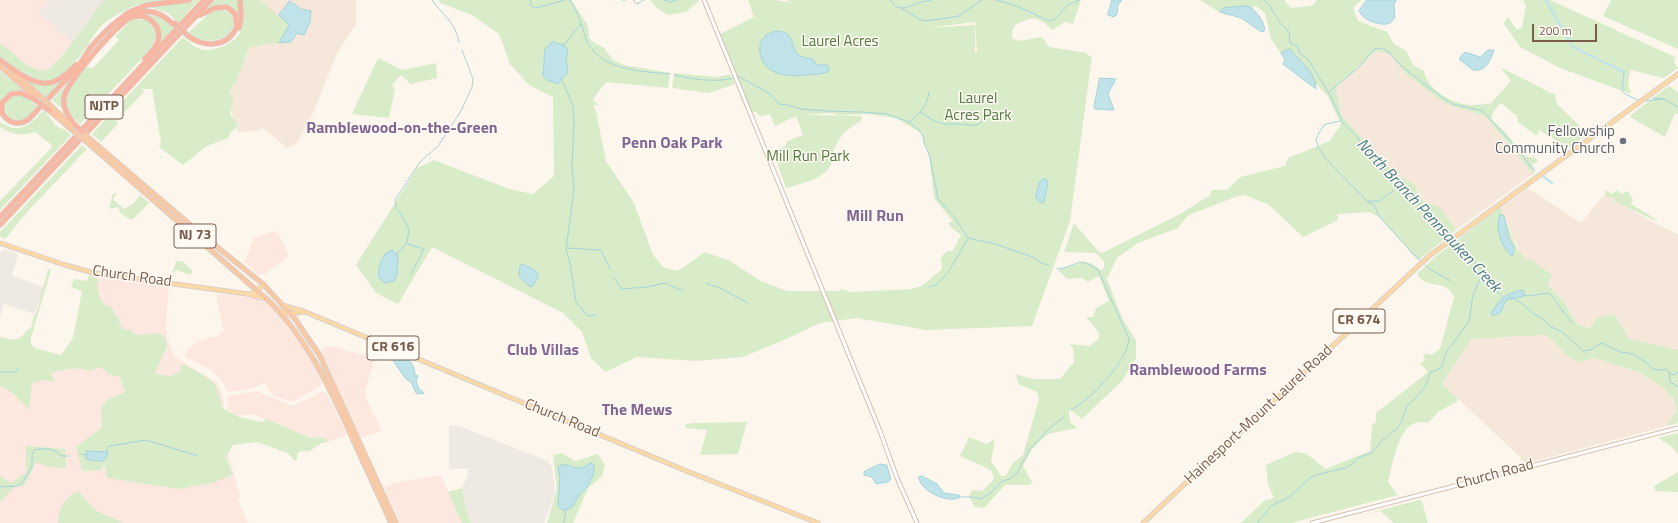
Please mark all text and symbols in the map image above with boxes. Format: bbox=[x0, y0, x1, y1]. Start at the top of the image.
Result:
scale bar bbox=[1534, 16, 1599, 42]
text: 200 m bbox=[1539, 21, 1572, 40]
park label: Laurel Acres bbox=[801, 33, 879, 51]
park label: Laurel Acres Park bbox=[945, 90, 1011, 125]
road number: NJTP bbox=[85, 95, 123, 119]
district label: Ramblewood-on-the-Green bbox=[306, 119, 498, 139]
place label: Fellowship Community Church bbox=[1495, 123, 1615, 158]
district label: Penn Oak Park bbox=[622, 134, 722, 154]
water label: North Branch Pennsauken Creek bbox=[1352, 135, 1504, 297]
marker: Fellowship Community Church bbox=[1618, 136, 1628, 146]
park label: Mill Run Park bbox=[766, 148, 850, 166]
district label: Mill Run bbox=[846, 207, 904, 227]
road number: NJ 73 bbox=[174, 224, 216, 248]
street label: Church Road bbox=[91, 263, 173, 291]
road number: CR 674 bbox=[1333, 309, 1385, 333]
road number: CR 616 bbox=[367, 336, 419, 360]
district label: Club Villas bbox=[507, 341, 579, 361]
street label: Hainesport-Mount Laurel Road bbox=[1181, 342, 1337, 488]
district label: Ramblewood Farms bbox=[1129, 361, 1267, 381]
street label: Church Road bbox=[522, 396, 602, 442]
district label: The Mews bbox=[602, 401, 672, 421]
street label: Church Road bbox=[1454, 456, 1536, 494]

